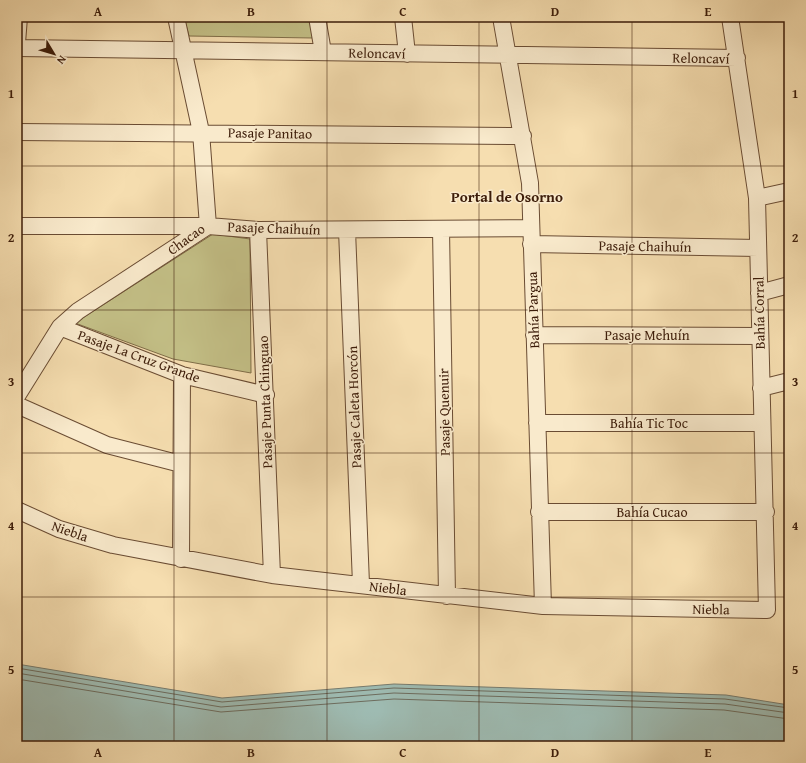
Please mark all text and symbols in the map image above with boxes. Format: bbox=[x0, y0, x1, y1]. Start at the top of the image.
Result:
text: A bbox=[94, 2, 103, 21]
text: B bbox=[247, 2, 255, 21]
text: C bbox=[399, 2, 407, 21]
text: D bbox=[551, 2, 559, 21]
text: E bbox=[705, 2, 712, 21]
north arrow bbox=[34, 34, 74, 74]
street label: Reloncaví bbox=[348, 43, 407, 64]
street label: Reloncaví bbox=[672, 48, 731, 69]
text: N bbox=[53, 52, 70, 68]
text: 1 bbox=[8, 84, 14, 103]
text: 1 bbox=[792, 84, 798, 103]
street label: Pasaje Panitao bbox=[228, 122, 312, 144]
district label: Portal de Osorno bbox=[451, 186, 563, 207]
street label: Pasaje Chaihuín bbox=[227, 216, 321, 240]
street label: Chacao bbox=[163, 219, 209, 259]
text: 2 bbox=[8, 228, 15, 247]
text: 2 bbox=[792, 228, 799, 247]
street label: Pasaje Chaihuín bbox=[598, 235, 692, 257]
street label: Bahía Pargua bbox=[522, 271, 544, 349]
street label: Bahía Corral bbox=[748, 276, 770, 350]
street label: Pasaje La Cruz Grande bbox=[75, 325, 203, 388]
street label: Pasaje Mehuín bbox=[604, 325, 690, 345]
street label: Pasaje Punta Chinguao bbox=[253, 335, 277, 469]
street label: Pasaje Caleta Horcón bbox=[342, 345, 366, 468]
street label: Pasaje Quenuir bbox=[433, 368, 455, 456]
text: 3 bbox=[8, 372, 14, 391]
text: 3 bbox=[792, 372, 798, 391]
street label: Bahía Tic Toc bbox=[610, 413, 688, 433]
street label: Bahía Cucao bbox=[616, 502, 688, 522]
street label: Niebla bbox=[49, 515, 91, 547]
text: 4 bbox=[8, 516, 15, 535]
text: 4 bbox=[792, 516, 799, 535]
street label: Niebla bbox=[368, 576, 408, 600]
street label: Niebla bbox=[692, 599, 730, 619]
text: 5 bbox=[8, 660, 15, 679]
text: 5 bbox=[792, 660, 799, 679]
text: A bbox=[94, 743, 103, 762]
text: B bbox=[247, 743, 255, 762]
text: C bbox=[399, 743, 407, 762]
text: D bbox=[551, 743, 559, 762]
text: E bbox=[705, 743, 712, 762]

